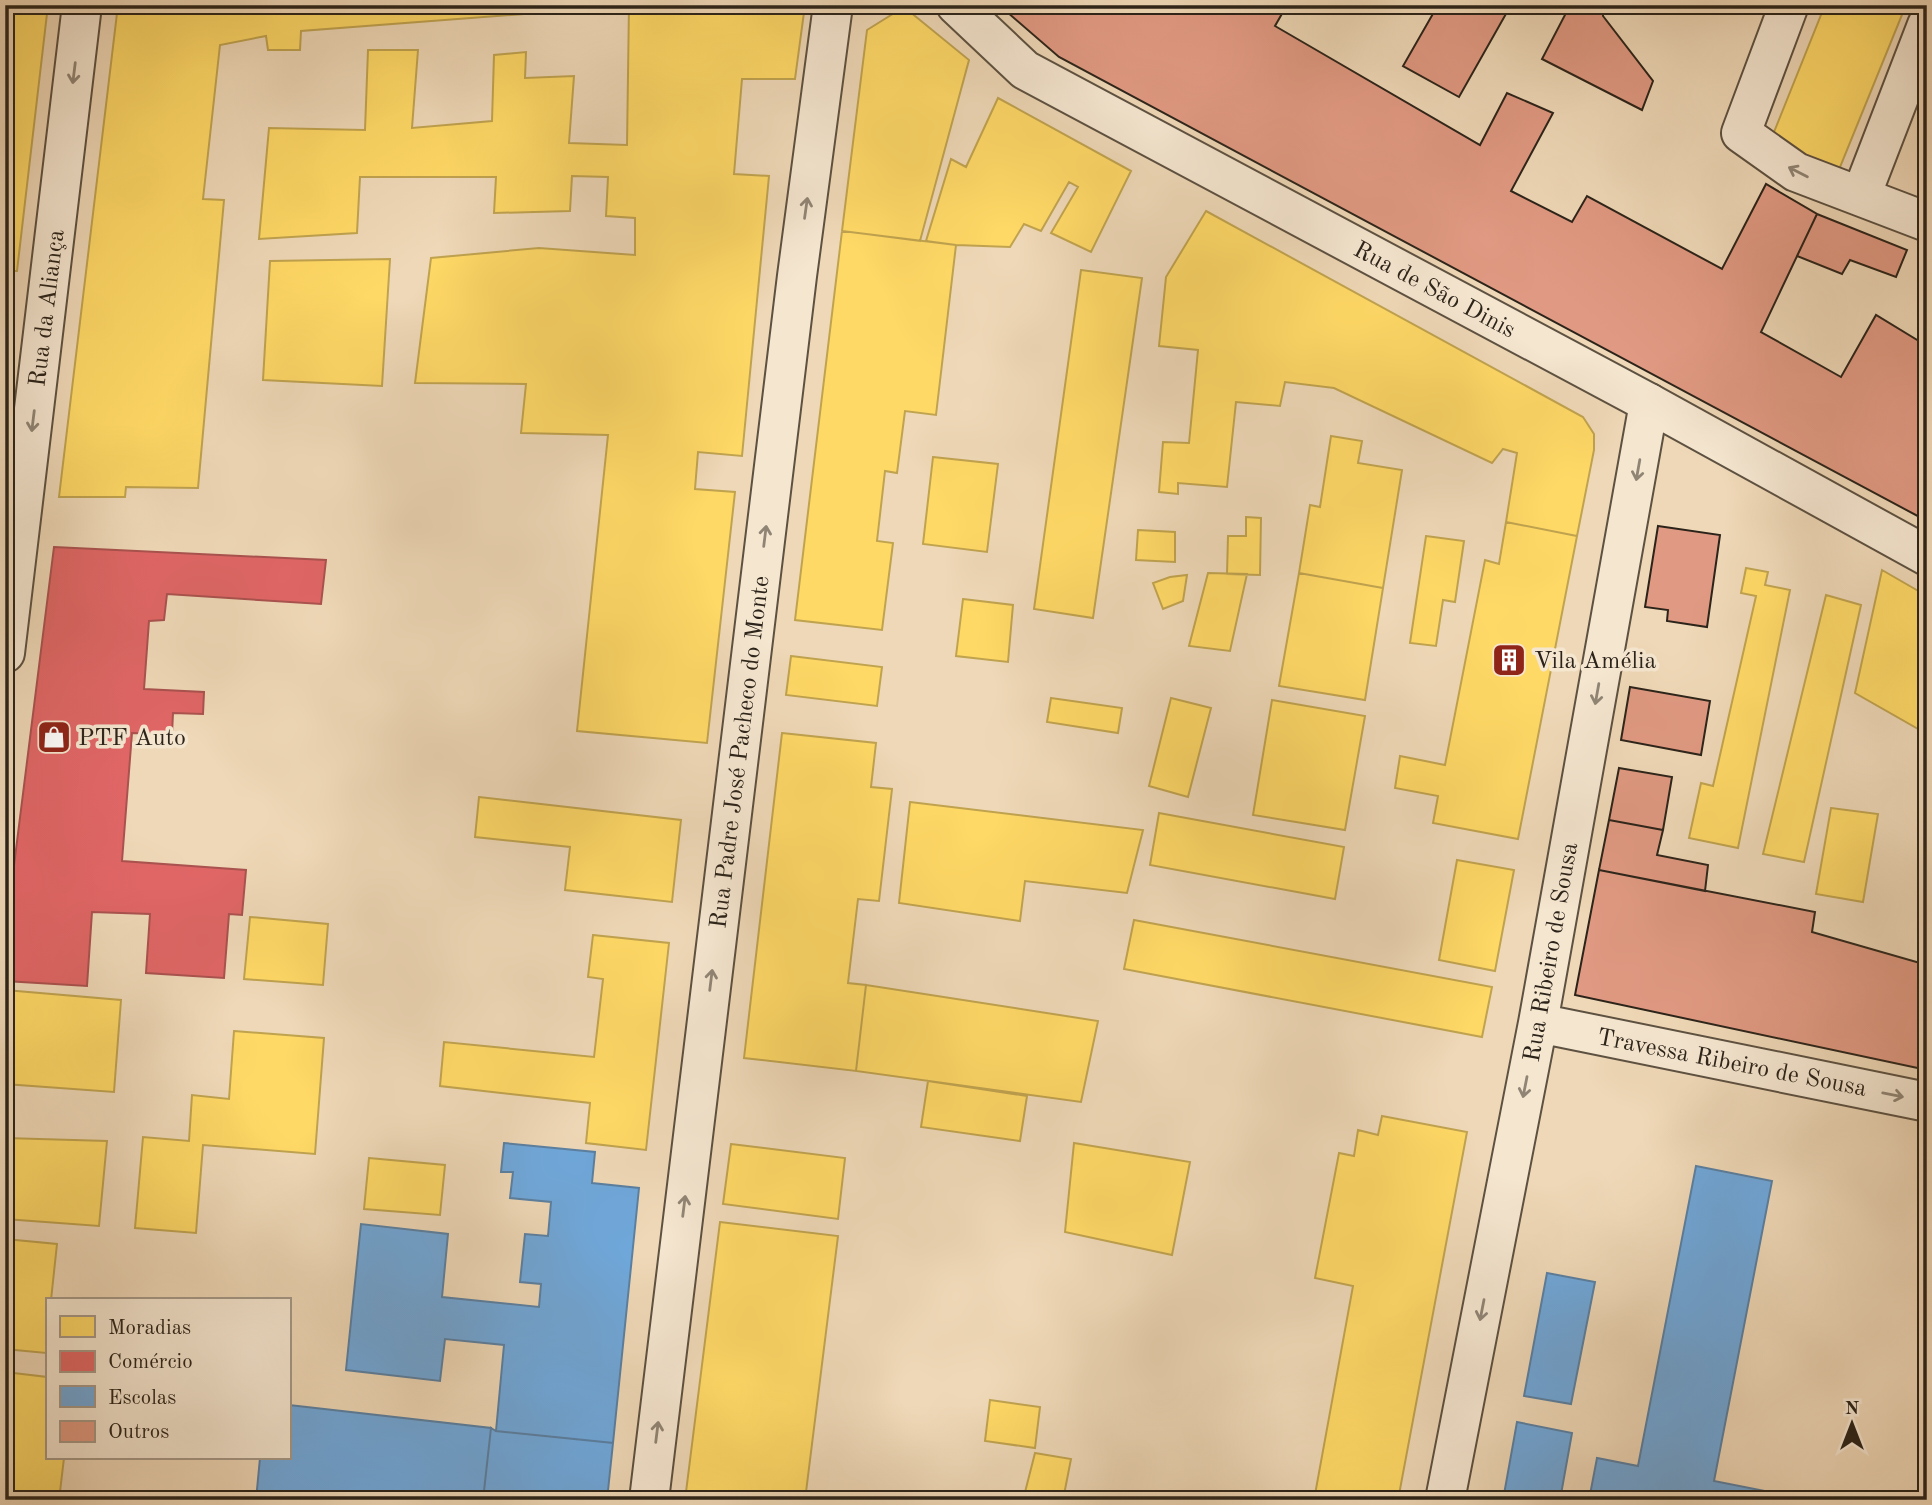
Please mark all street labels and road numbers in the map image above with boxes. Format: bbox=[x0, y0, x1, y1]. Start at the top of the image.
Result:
street label: Rua da Aliança bbox=[26, 228, 70, 388]
street label: Rua de São Dinis bbox=[1349, 238, 1519, 343]
street label: Rua Padre José Pacheco do Monte bbox=[707, 575, 775, 930]
street label: Rua Ribeiro de Sousa bbox=[1521, 840, 1583, 1064]
street label: Travessa Ribeiro de Sousa bbox=[1595, 1026, 1869, 1102]

